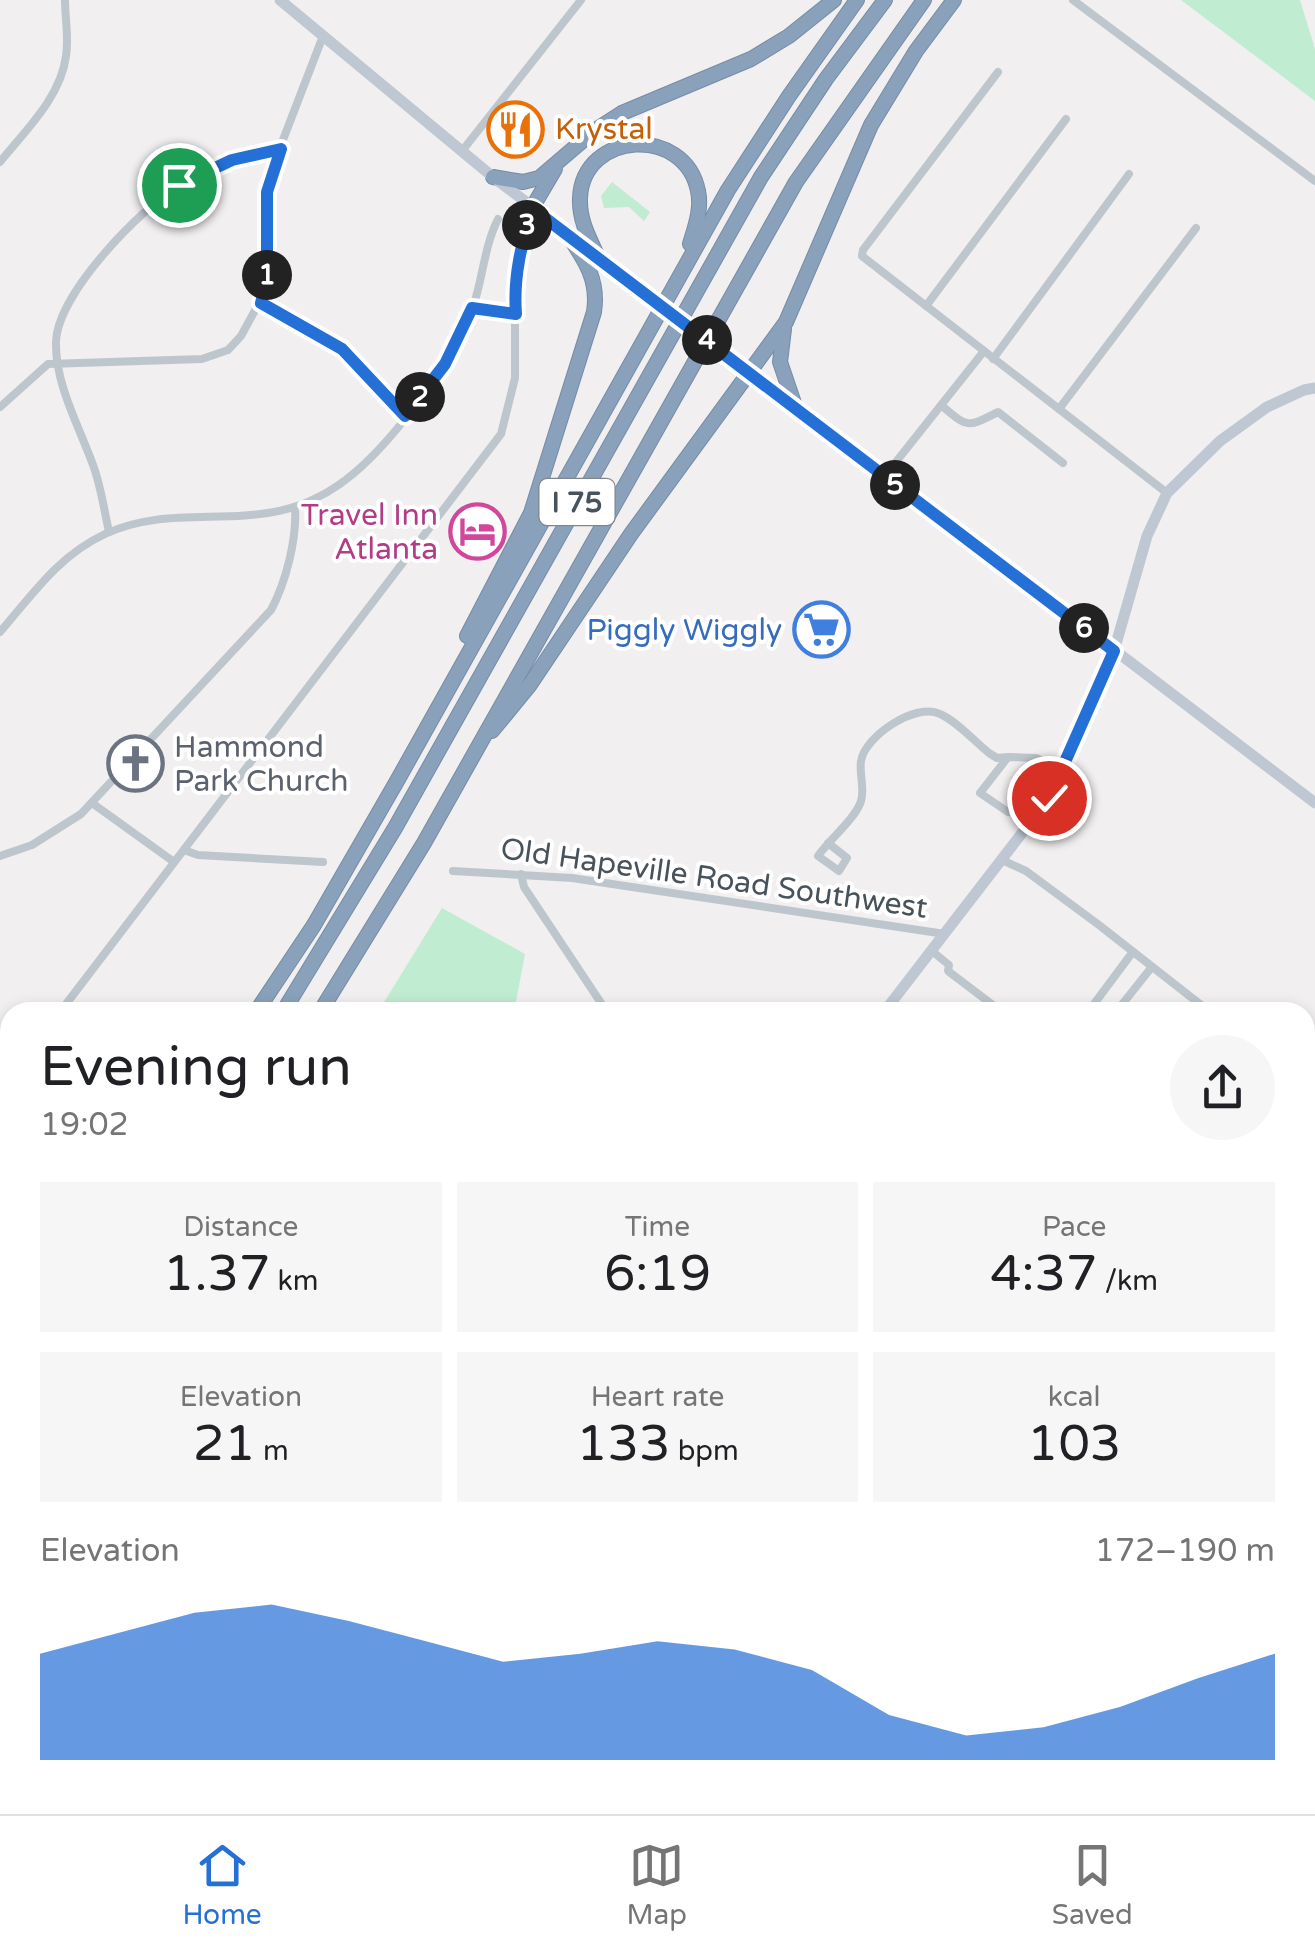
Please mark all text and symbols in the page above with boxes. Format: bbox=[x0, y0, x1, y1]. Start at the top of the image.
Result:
restaurant icon: Krystal bbox=[486, 99, 546, 159]
place label: Krystal bbox=[555, 111, 653, 148]
pin bbox=[137, 143, 222, 228]
icon: arrive bbox=[152, 158, 207, 213]
pin: 3 bbox=[502, 200, 552, 250]
text: 3 bbox=[518, 208, 536, 242]
pin: 1 bbox=[242, 250, 292, 300]
text: 1 bbox=[258, 258, 276, 292]
pin: 4 bbox=[682, 315, 732, 365]
text: 4 bbox=[698, 323, 716, 357]
pin: 2 bbox=[395, 372, 445, 422]
text: 2 bbox=[411, 380, 429, 414]
pin: 5 bbox=[870, 460, 920, 510]
text: 5 bbox=[886, 468, 904, 502]
road number: I 75 bbox=[540, 479, 614, 525]
place label: Travel Inn Atlanta bbox=[301, 497, 438, 568]
hotel icon: Travel Inn Atlanta bbox=[447, 502, 507, 562]
supermarket icon: Piggly Wiggly bbox=[791, 600, 851, 660]
pin: 6 bbox=[1059, 603, 1109, 653]
text: 6 bbox=[1075, 611, 1093, 645]
place label: Piggly Wiggly bbox=[586, 612, 782, 649]
place label: Hammond Park Church bbox=[174, 729, 348, 800]
church icon: Hammond Park Church bbox=[105, 734, 165, 794]
pin bbox=[1007, 756, 1092, 841]
icon: check bbox=[1022, 771, 1077, 826]
street label: Old Hapeville Road Southwest bbox=[498, 830, 930, 927]
text: Evening run bbox=[40, 1035, 352, 1101]
button: share bbox=[1170, 1035, 1275, 1140]
text: 19:02 bbox=[40, 1106, 129, 1144]
text: Distance bbox=[183, 1210, 298, 1244]
text: Time bbox=[625, 1210, 690, 1244]
text: Pace bbox=[1042, 1210, 1106, 1244]
text: 1.37 bbox=[163, 1244, 270, 1304]
text: 6:19 bbox=[604, 1244, 711, 1304]
text: 4:37 bbox=[990, 1244, 1097, 1304]
text: km bbox=[270, 1264, 319, 1298]
text: /km bbox=[1097, 1264, 1158, 1298]
text: Elevation bbox=[180, 1380, 302, 1414]
text: Heart rate bbox=[591, 1380, 724, 1414]
text: kcal bbox=[1048, 1380, 1100, 1414]
text: 21 bbox=[193, 1414, 256, 1474]
text: 133 bbox=[576, 1414, 670, 1474]
text: 103 bbox=[1027, 1414, 1121, 1474]
text: m bbox=[256, 1434, 289, 1468]
text: bpm bbox=[670, 1434, 739, 1468]
text: Elevation bbox=[40, 1532, 180, 1570]
text: 172–190 m bbox=[1095, 1532, 1275, 1570]
tab: Home bbox=[182, 1838, 262, 1932]
tab: Map bbox=[626, 1838, 687, 1932]
tab: Saved bbox=[1052, 1838, 1133, 1932]

